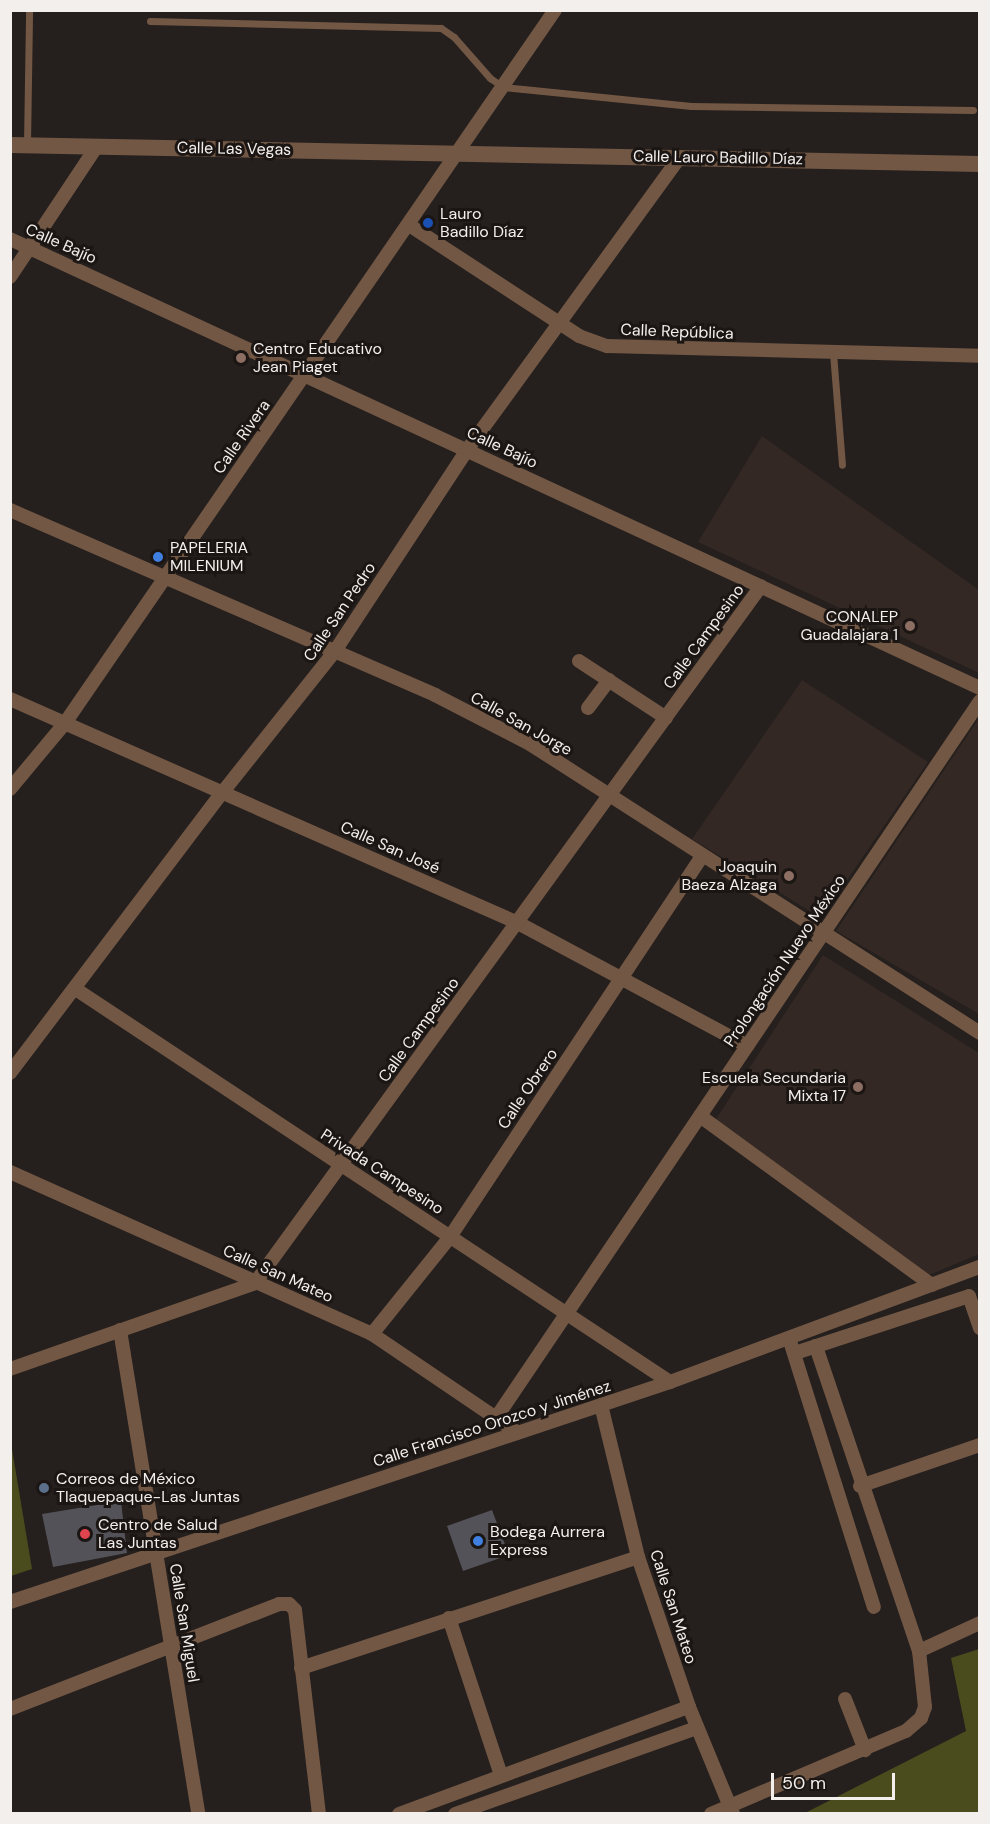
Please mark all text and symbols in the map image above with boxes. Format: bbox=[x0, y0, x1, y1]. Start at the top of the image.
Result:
street label: Calle Las Vegas bbox=[177, 138, 291, 160]
street label: Calle Lauro Badillo Díaz bbox=[633, 147, 803, 169]
place label: Lauro Badillo Díaz bbox=[440, 204, 524, 242]
marker: Lauro Badillo Díaz bbox=[421, 216, 435, 230]
street label: Calle Bajío bbox=[22, 220, 100, 268]
street label: Calle República bbox=[620, 320, 734, 344]
place label: Centro Educativo Jean Piaget bbox=[253, 339, 382, 377]
marker: Centro Educativo Jean Piaget bbox=[234, 351, 248, 365]
street label: Calle Rivera bbox=[210, 396, 274, 478]
street label: Calle Bajío bbox=[464, 423, 540, 473]
place label: PAPELERIA MILENIUM bbox=[170, 538, 248, 576]
marker: PAPELERIA MILENIUM bbox=[151, 550, 165, 564]
street label: Calle San Pedro bbox=[300, 559, 380, 665]
street label: Calle Campesino bbox=[660, 581, 748, 693]
place label: CONALEP Guadalajara 1 bbox=[801, 607, 898, 645]
marker: CONALEP Guadalajara 1 bbox=[903, 619, 917, 633]
street label: Calle San Jorge bbox=[467, 688, 575, 760]
street label: Calle San José bbox=[337, 818, 443, 878]
place label: Joaquin Baeza Alzaga bbox=[681, 857, 777, 895]
marker: Joaquin Baeza Alzaga bbox=[782, 869, 796, 883]
street label: Prolongación Nuevo México bbox=[720, 871, 850, 1051]
street label: Calle Campesino bbox=[375, 974, 463, 1086]
street label: Calle Obrero bbox=[494, 1045, 562, 1133]
place label: Escuela Secundaria Mixta 17 bbox=[702, 1068, 846, 1106]
marker: Escuela Secundaria Mixta 17 bbox=[851, 1080, 865, 1094]
street label: Privada Campesino bbox=[317, 1125, 447, 1219]
street label: Calle San Mateo bbox=[220, 1241, 336, 1307]
street label: Calle Francisco Orozco y Jiménez bbox=[371, 1376, 613, 1472]
place label: Correos de México Tlaquepaque-Las Juntas bbox=[56, 1469, 240, 1507]
marker: Correos de México Tlaquepaque-Las Juntas bbox=[37, 1481, 51, 1495]
place label: Centro de Salud Las Juntas bbox=[98, 1515, 218, 1553]
place label: Bodega Aurrera Express bbox=[490, 1522, 605, 1560]
marker: Centro de Salud Las Juntas bbox=[76, 1525, 94, 1543]
marker: Bodega Aurrera Express bbox=[471, 1534, 485, 1548]
street label: Calle San Mateo bbox=[646, 1548, 700, 1666]
street label: Calle San Miguel bbox=[165, 1562, 203, 1684]
scale bar bbox=[774, 1761, 898, 1799]
text: 50 m bbox=[782, 1771, 826, 1795]

